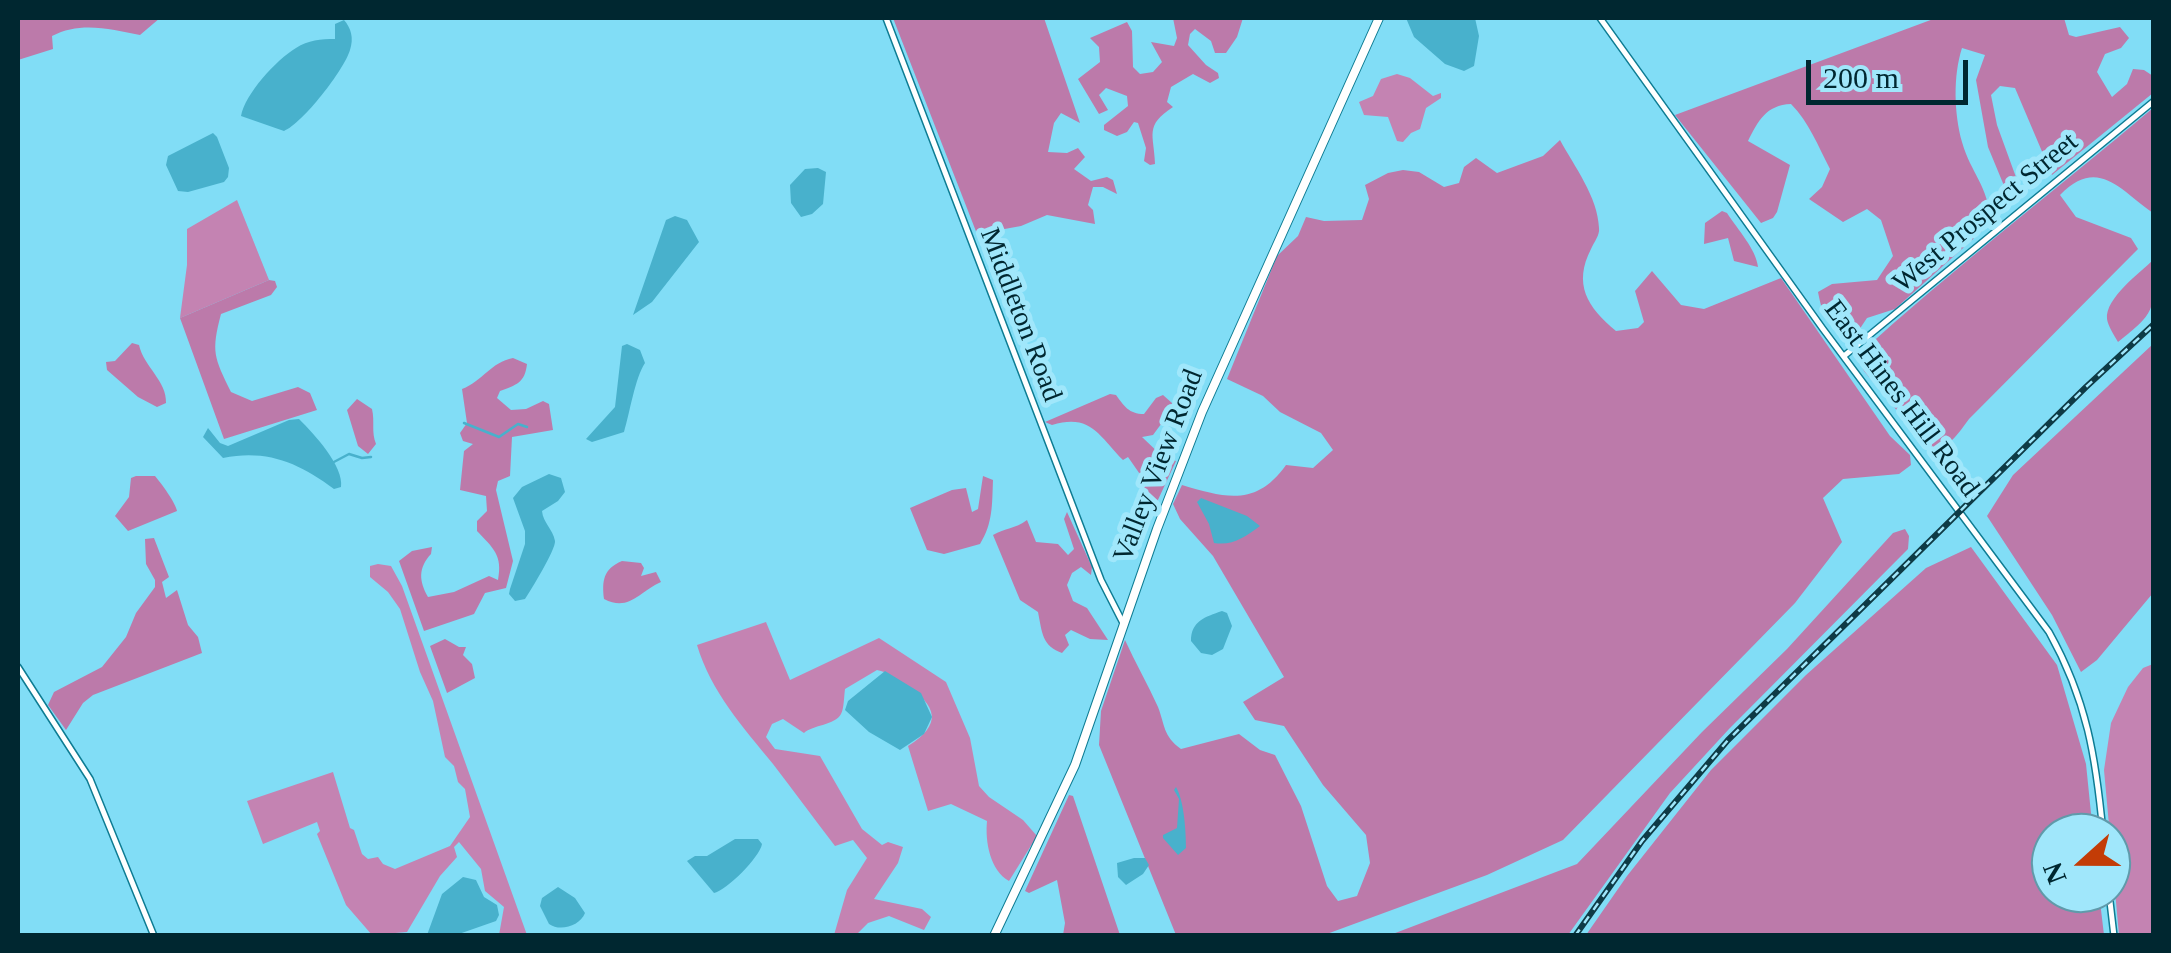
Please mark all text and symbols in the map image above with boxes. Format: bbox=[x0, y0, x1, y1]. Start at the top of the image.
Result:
scale bar bbox=[1811, 40, 1974, 102]
text: 200 m bbox=[1823, 61, 1899, 94]
street label: West Prospect Street bbox=[1887, 126, 2085, 300]
street label: Middleton Road bbox=[972, 224, 1068, 406]
street label: East Hines Hill Road bbox=[1816, 294, 1986, 504]
street label: Valley View Road bbox=[1107, 365, 1211, 567]
north arrow bbox=[2031, 813, 2131, 913]
text: N bbox=[2036, 858, 2072, 888]

